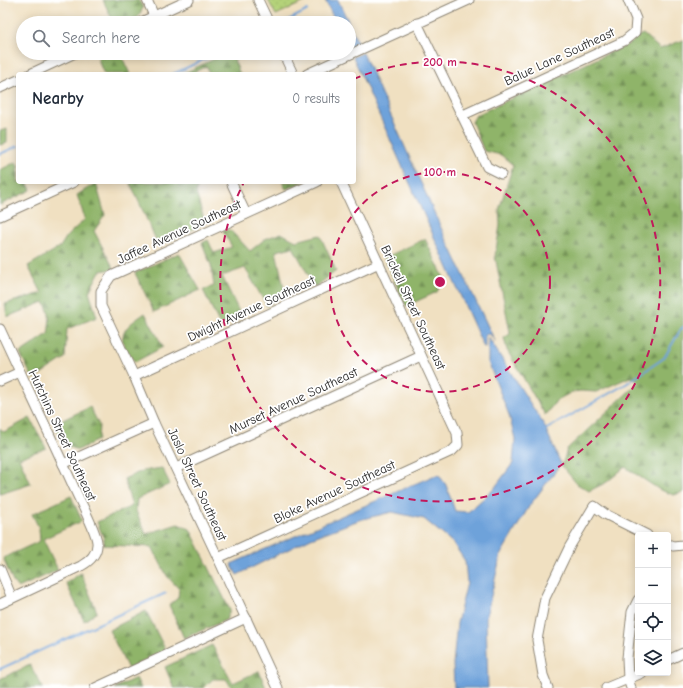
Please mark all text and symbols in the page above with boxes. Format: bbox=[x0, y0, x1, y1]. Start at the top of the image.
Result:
search box bbox=[16, 16, 356, 60]
street label: Balue Lane Southeast bbox=[502, 24, 618, 89]
icon: search bbox=[30, 27, 52, 49]
text: Search here bbox=[62, 29, 140, 47]
text: 200 m bbox=[423, 55, 457, 69]
text: Nearby bbox=[32, 89, 83, 108]
text: 0 results bbox=[292, 91, 340, 106]
text: 100 m bbox=[424, 165, 456, 179]
street label: Jaffee Avenue Southeast bbox=[115, 196, 245, 267]
street label: Brickell Street Southeast bbox=[378, 243, 450, 373]
street label: Dwight Avenue Southeast bbox=[185, 272, 318, 345]
centre of rings bbox=[433, 275, 447, 289]
street label: Murset Avenue Southeast bbox=[226, 363, 361, 437]
street label: Hutchins Street Southeast bbox=[26, 367, 100, 504]
street label: Jaslo Street Southeast bbox=[165, 425, 231, 544]
street label: Bloke Avenue Southeast bbox=[271, 456, 398, 526]
map controls bbox=[635, 532, 671, 676]
button: + bbox=[635, 532, 671, 568]
button: − bbox=[635, 568, 671, 604]
button: locate bbox=[635, 604, 671, 640]
button: layers bbox=[635, 640, 671, 676]

